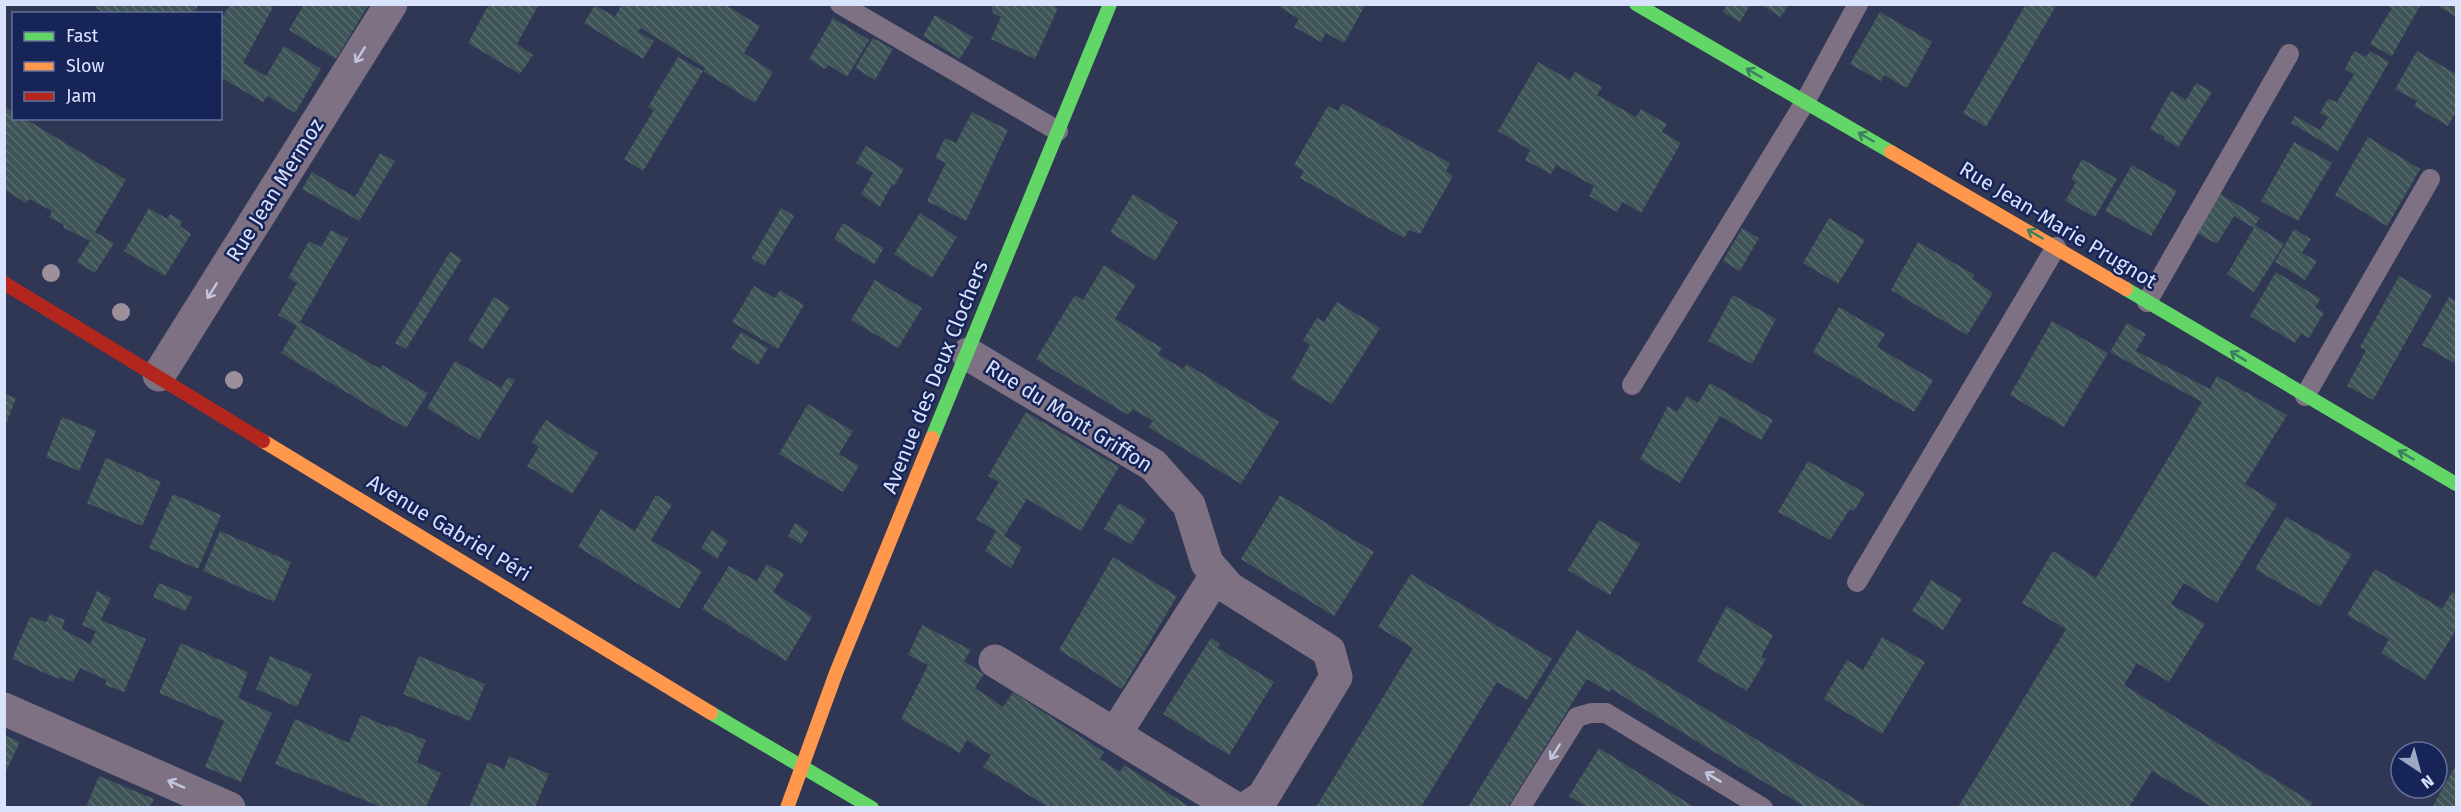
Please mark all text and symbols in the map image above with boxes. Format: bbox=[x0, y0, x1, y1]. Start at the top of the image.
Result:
legend bbox=[12, 12, 222, 120]
text: Fast bbox=[66, 25, 99, 47]
one-way arrow bbox=[354, 46, 367, 63]
text: Slow bbox=[66, 55, 105, 77]
one-way arrow bbox=[1746, 66, 1763, 78]
text: Jam bbox=[66, 85, 97, 107]
street label: Rue Jean Mermoz bbox=[221, 114, 329, 266]
one-way arrow bbox=[1858, 131, 1875, 143]
street label: Rue Jean-Marie Prugnot bbox=[1955, 156, 2162, 294]
one-way arrow bbox=[2027, 228, 2044, 240]
street label: Avenue des Deux Clochers bbox=[876, 257, 994, 497]
one-way arrow bbox=[206, 282, 218, 299]
one-way arrow bbox=[2230, 350, 2247, 362]
street label: Rue du Mont Griffon bbox=[981, 354, 1157, 478]
one-way arrow bbox=[2398, 449, 2415, 461]
street label: Avenue Gabriel Péri bbox=[362, 469, 536, 587]
north arrow bbox=[2389, 740, 2449, 800]
one-way arrow bbox=[1548, 743, 1560, 760]
one-way arrow bbox=[1705, 771, 1722, 783]
text: N bbox=[2418, 771, 2437, 793]
one-way arrow bbox=[167, 778, 185, 789]

